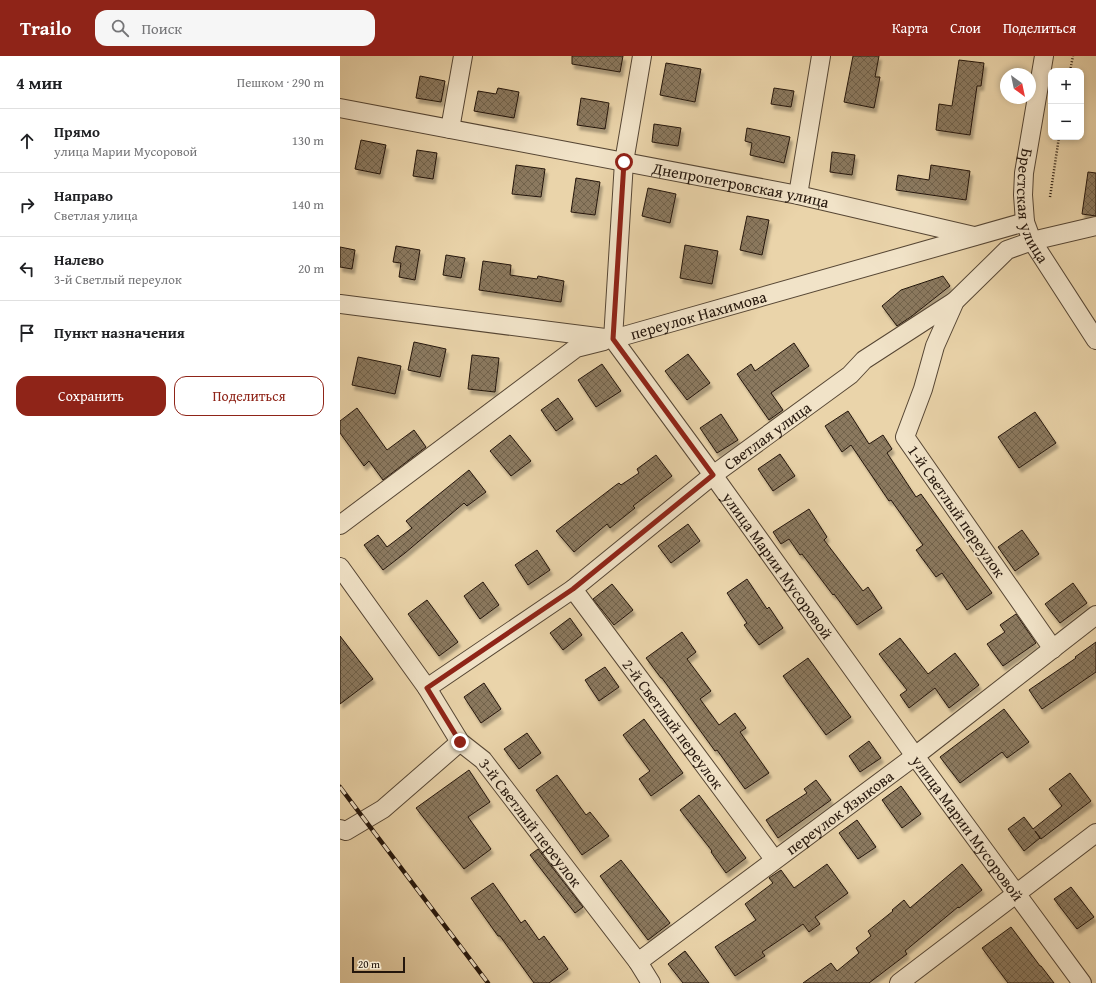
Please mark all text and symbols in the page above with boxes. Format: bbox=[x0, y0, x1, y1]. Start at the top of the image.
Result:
search box bbox=[95, 10, 375, 46]
text: Trailo bbox=[20, 14, 71, 42]
icon: search bbox=[109, 17, 131, 39]
text: Поиск bbox=[141, 18, 182, 39]
text: Карта bbox=[892, 18, 928, 38]
text: Слои bbox=[950, 18, 981, 38]
text: Поделиться bbox=[1003, 18, 1076, 38]
north arrow bbox=[1000, 68, 1036, 104]
map controls bbox=[1048, 68, 1084, 140]
button: + bbox=[1048, 68, 1084, 104]
text: 4 мин bbox=[16, 70, 62, 95]
text: Пешком · 290 m bbox=[237, 73, 324, 92]
button: − bbox=[1048, 104, 1084, 140]
text: Прямо bbox=[54, 121, 100, 142]
icon: ahead bbox=[16, 130, 38, 152]
text: 130 m bbox=[292, 131, 324, 150]
text: улица Марии Мусоровой bbox=[54, 142, 197, 161]
street label: Брестская улица bbox=[1011, 147, 1055, 268]
route start bbox=[615, 153, 633, 171]
street label: Днепропетровская улица bbox=[649, 155, 832, 214]
text: Направо bbox=[54, 185, 113, 206]
icon: right bbox=[16, 194, 38, 216]
text: 140 m bbox=[292, 195, 324, 214]
text: Светлая улица bbox=[54, 206, 138, 225]
text: Налево bbox=[54, 249, 104, 270]
icon: left bbox=[16, 258, 38, 280]
text: 20 m bbox=[298, 259, 324, 278]
text: 3-й Светлый переулок bbox=[54, 270, 182, 289]
street label: переулок Нахимова bbox=[627, 284, 770, 346]
icon: arrive bbox=[16, 322, 38, 344]
text: Пункт назначения bbox=[54, 322, 185, 343]
button: Сохранить bbox=[16, 376, 166, 416]
button: Поделиться bbox=[174, 376, 324, 416]
street label: Светлая улица bbox=[718, 395, 816, 476]
street label: 1-й Светлый переулок bbox=[902, 440, 1012, 583]
street label: улица Марии Мусоровой bbox=[716, 486, 840, 644]
street label: 2-й Светлый переулок bbox=[617, 654, 730, 795]
route end bbox=[451, 733, 469, 751]
street label: улица Марии Мусоровой bbox=[905, 749, 1030, 906]
street label: 3-й Светлый переулок bbox=[473, 753, 589, 892]
street label: переулок Языкова bbox=[780, 764, 899, 860]
scale bar bbox=[352, 955, 405, 974]
text: 20 m bbox=[358, 956, 380, 972]

